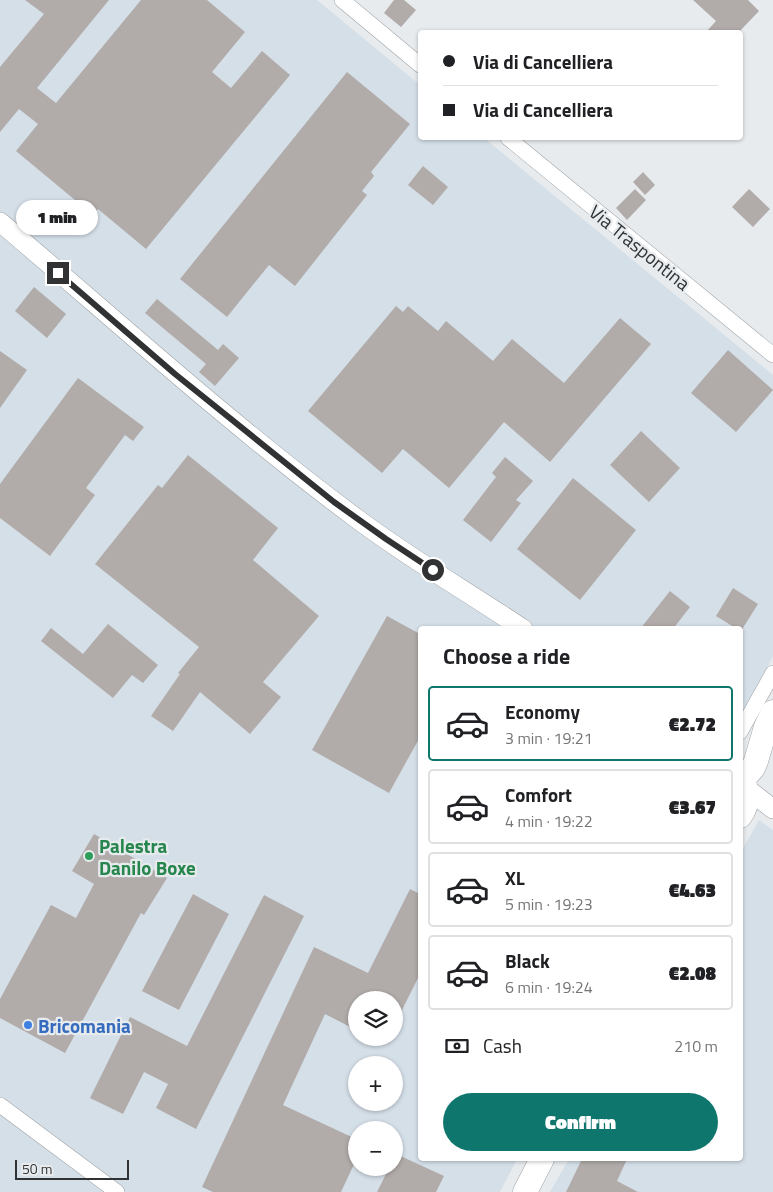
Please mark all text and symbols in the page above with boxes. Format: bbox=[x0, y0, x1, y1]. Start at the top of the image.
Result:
text: Via di Cancelliera bbox=[473, 47, 613, 76]
text: Via di Cancelliera bbox=[473, 95, 613, 124]
street label: Via Traspontina bbox=[583, 197, 697, 297]
callout: 1 min bbox=[17, 200, 99, 236]
text: 1 min bbox=[37, 205, 77, 229]
route end bbox=[47, 262, 69, 284]
route start bbox=[422, 559, 444, 581]
text: Choose a ride bbox=[443, 639, 570, 673]
text: Economy bbox=[505, 697, 580, 726]
icon: car bbox=[445, 701, 490, 746]
text: €2.72 bbox=[669, 709, 716, 738]
text: 3 min · 19:21 bbox=[505, 726, 593, 750]
text: Comfort bbox=[505, 780, 572, 809]
icon: car bbox=[445, 784, 490, 829]
text: €3.67 bbox=[669, 792, 716, 821]
text: 4 min · 19:22 bbox=[505, 809, 593, 833]
place label: Palestra Danilo Boxe bbox=[99, 831, 196, 882]
marker: Palestra Danilo Boxe bbox=[83, 850, 95, 862]
text: XL bbox=[505, 863, 525, 892]
icon: car bbox=[445, 867, 490, 912]
text: €4.63 bbox=[669, 875, 716, 904]
text: 5 min · 19:23 bbox=[505, 892, 593, 916]
text: Black bbox=[505, 946, 550, 975]
icon: car bbox=[445, 950, 490, 995]
text: €2.08 bbox=[669, 958, 716, 987]
text: 6 min · 19:24 bbox=[505, 975, 593, 999]
map controls bbox=[348, 991, 403, 1176]
button: layers bbox=[348, 991, 403, 1046]
place label: Bricomania bbox=[38, 1011, 131, 1040]
marker: Bricomania bbox=[22, 1019, 34, 1031]
text: Cash bbox=[483, 1031, 522, 1060]
icon: cash bbox=[443, 1032, 471, 1060]
text: 210 m bbox=[674, 1034, 718, 1058]
button: + bbox=[348, 1056, 403, 1111]
button: Confirm bbox=[443, 1093, 718, 1151]
button: − bbox=[348, 1121, 403, 1176]
scale bar bbox=[15, 1157, 129, 1180]
text: 50 m bbox=[22, 1158, 52, 1179]

